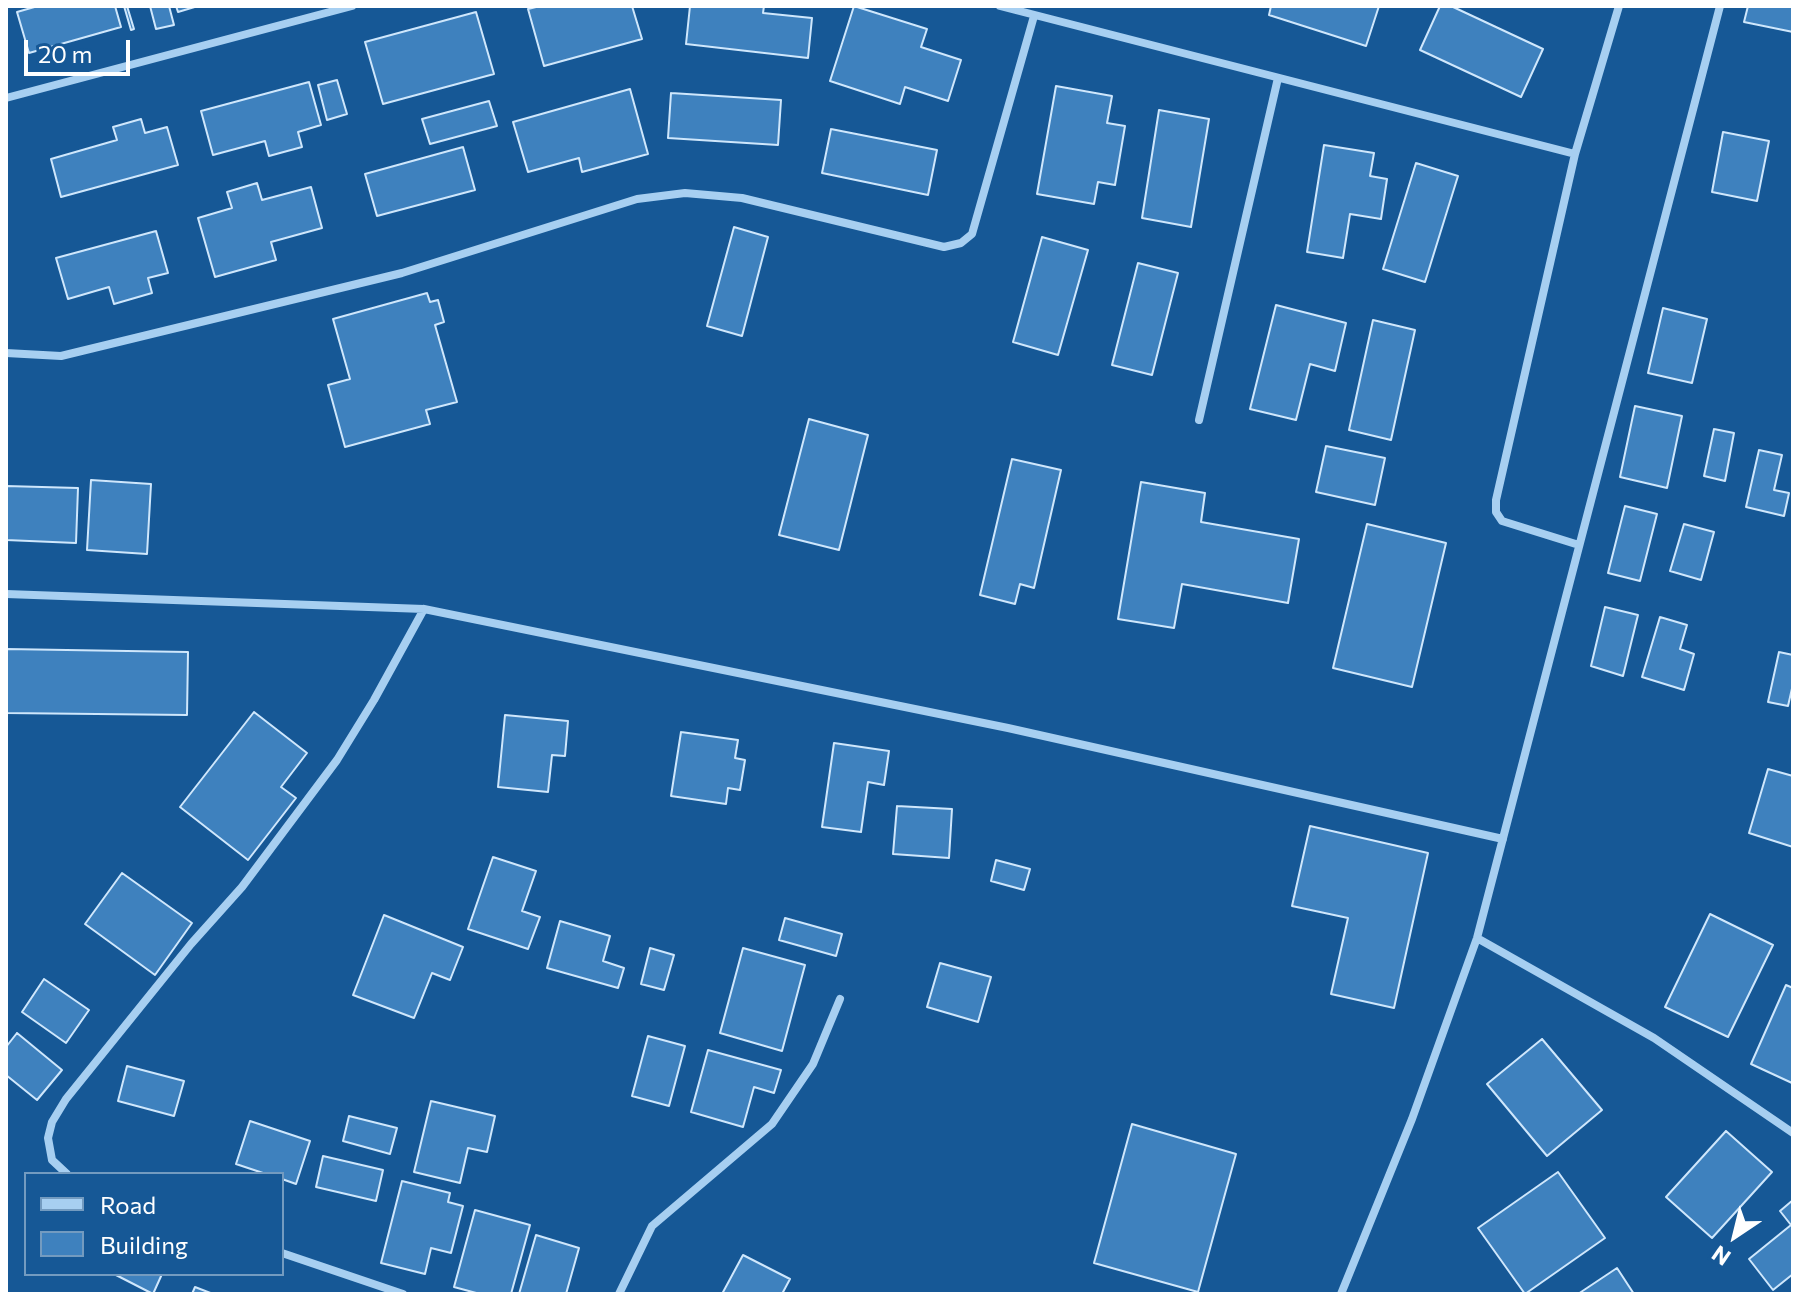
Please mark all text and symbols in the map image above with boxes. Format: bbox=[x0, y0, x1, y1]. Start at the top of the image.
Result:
scale bar bbox=[28, 24, 134, 74]
text: 20 m bbox=[38, 39, 92, 68]
legend bbox=[24, 1172, 284, 1276]
text: Road bbox=[100, 1190, 156, 1219]
north arrow bbox=[1695, 1196, 1775, 1276]
text: Building bbox=[100, 1230, 188, 1259]
text: N bbox=[1706, 1240, 1735, 1272]

